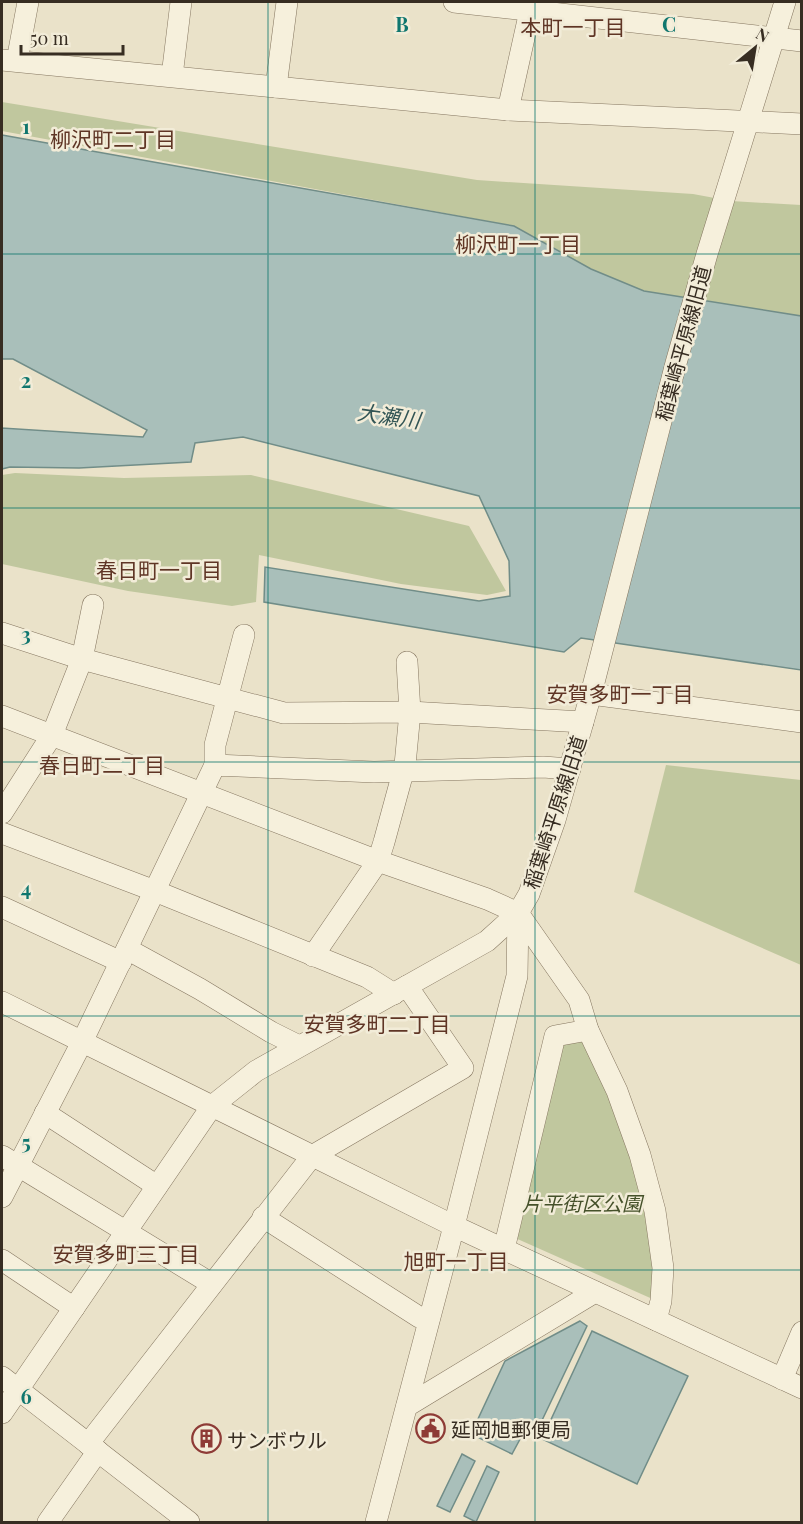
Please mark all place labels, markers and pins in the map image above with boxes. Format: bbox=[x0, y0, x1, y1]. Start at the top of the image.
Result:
public building icon: 延岡旭郵便局 bbox=[414, 1412, 446, 1444]
place label: 延岡旭郵便局 bbox=[451, 1415, 571, 1442]
building icon: サンボウル bbox=[190, 1423, 222, 1455]
place label: サンボウル bbox=[227, 1426, 327, 1453]

